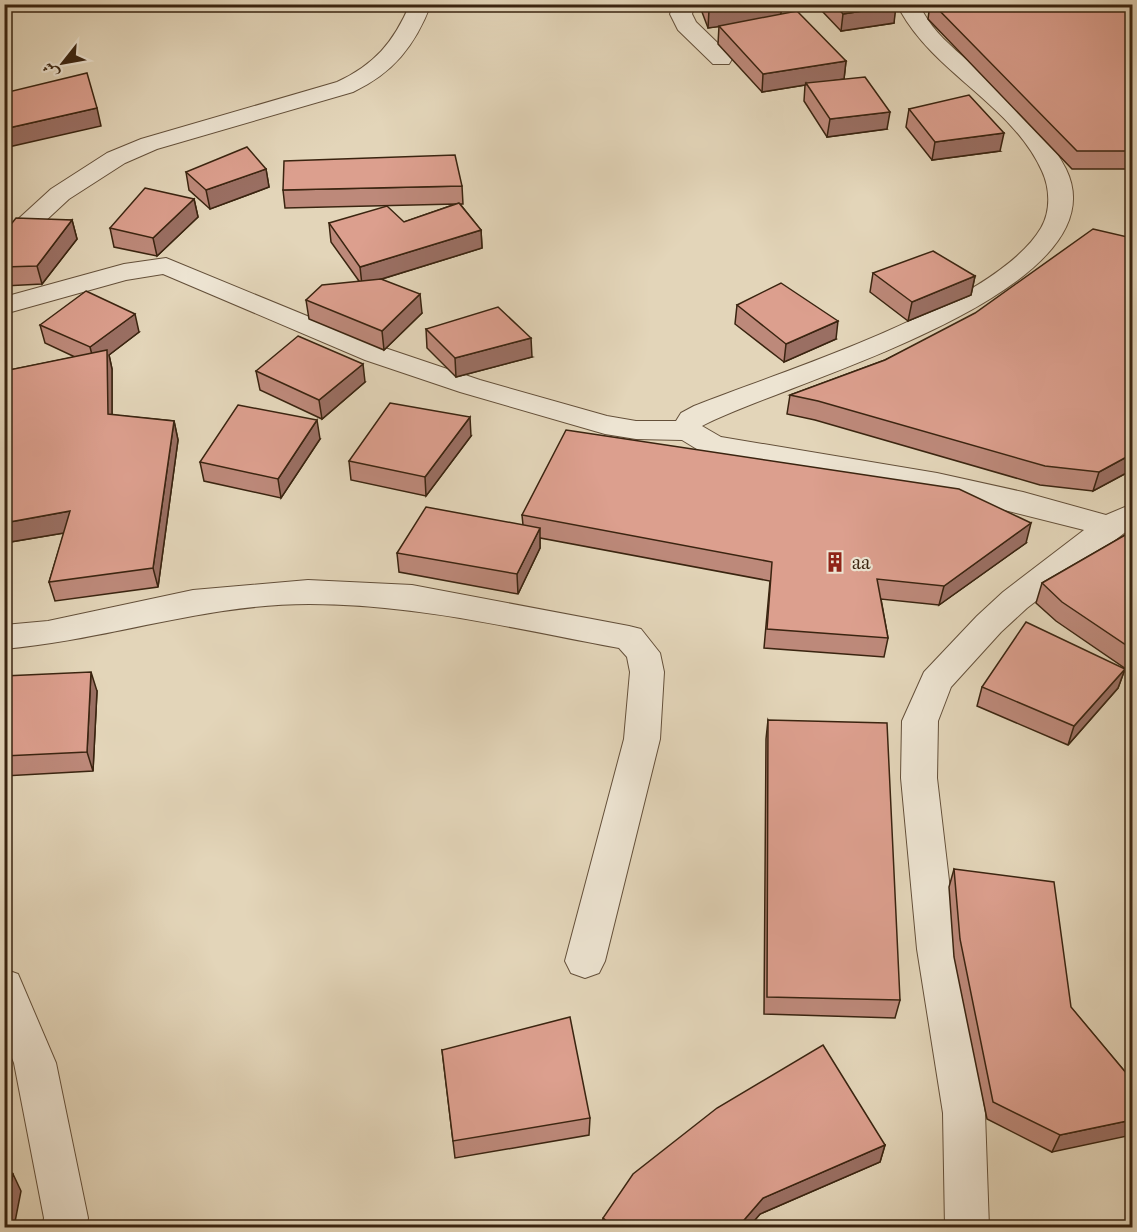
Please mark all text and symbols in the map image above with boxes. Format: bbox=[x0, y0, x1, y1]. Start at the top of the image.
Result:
north arrow bbox=[33, 33, 93, 93]
text: ش bbox=[38, 59, 63, 82]
building icon: aa bbox=[823, 550, 847, 574]
place label: aa bbox=[852, 551, 871, 574]

